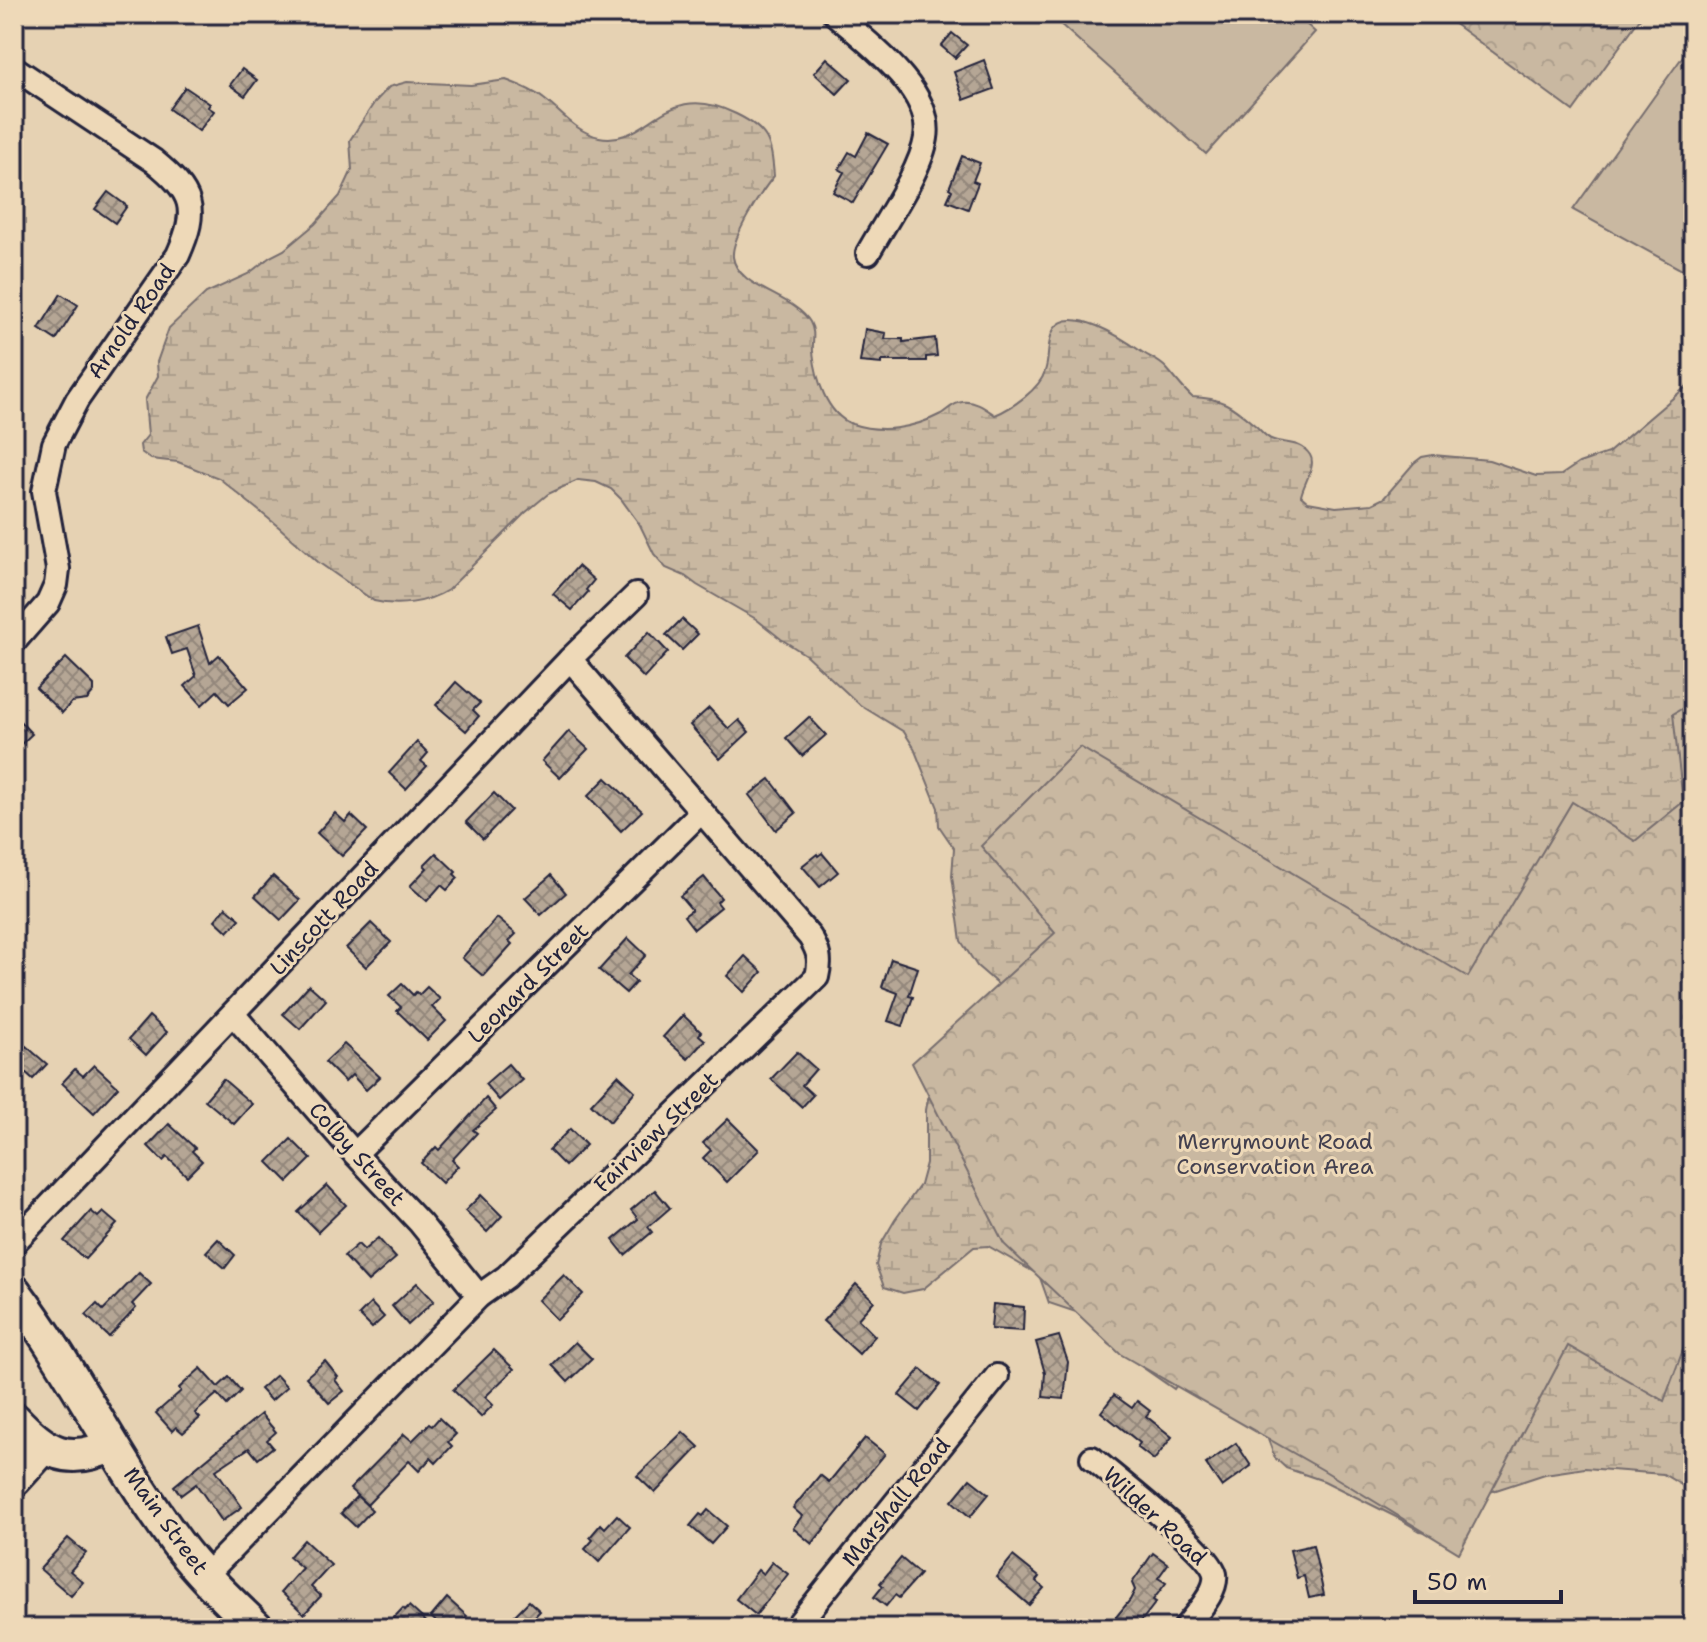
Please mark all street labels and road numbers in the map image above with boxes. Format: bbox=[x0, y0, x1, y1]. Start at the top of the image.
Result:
street label: Arnold Road bbox=[80, 257, 182, 385]
street label: Linscott Road bbox=[263, 854, 385, 982]
street label: Leonard Street bbox=[461, 916, 595, 1050]
street label: Fairview Street bbox=[588, 1065, 724, 1199]
street label: Colby Street bbox=[302, 1096, 412, 1212]
street label: Marshall Road bbox=[835, 1432, 957, 1572]
street label: Wilder Road bbox=[1097, 1460, 1213, 1572]
street label: Main Street bbox=[117, 1461, 215, 1581]

